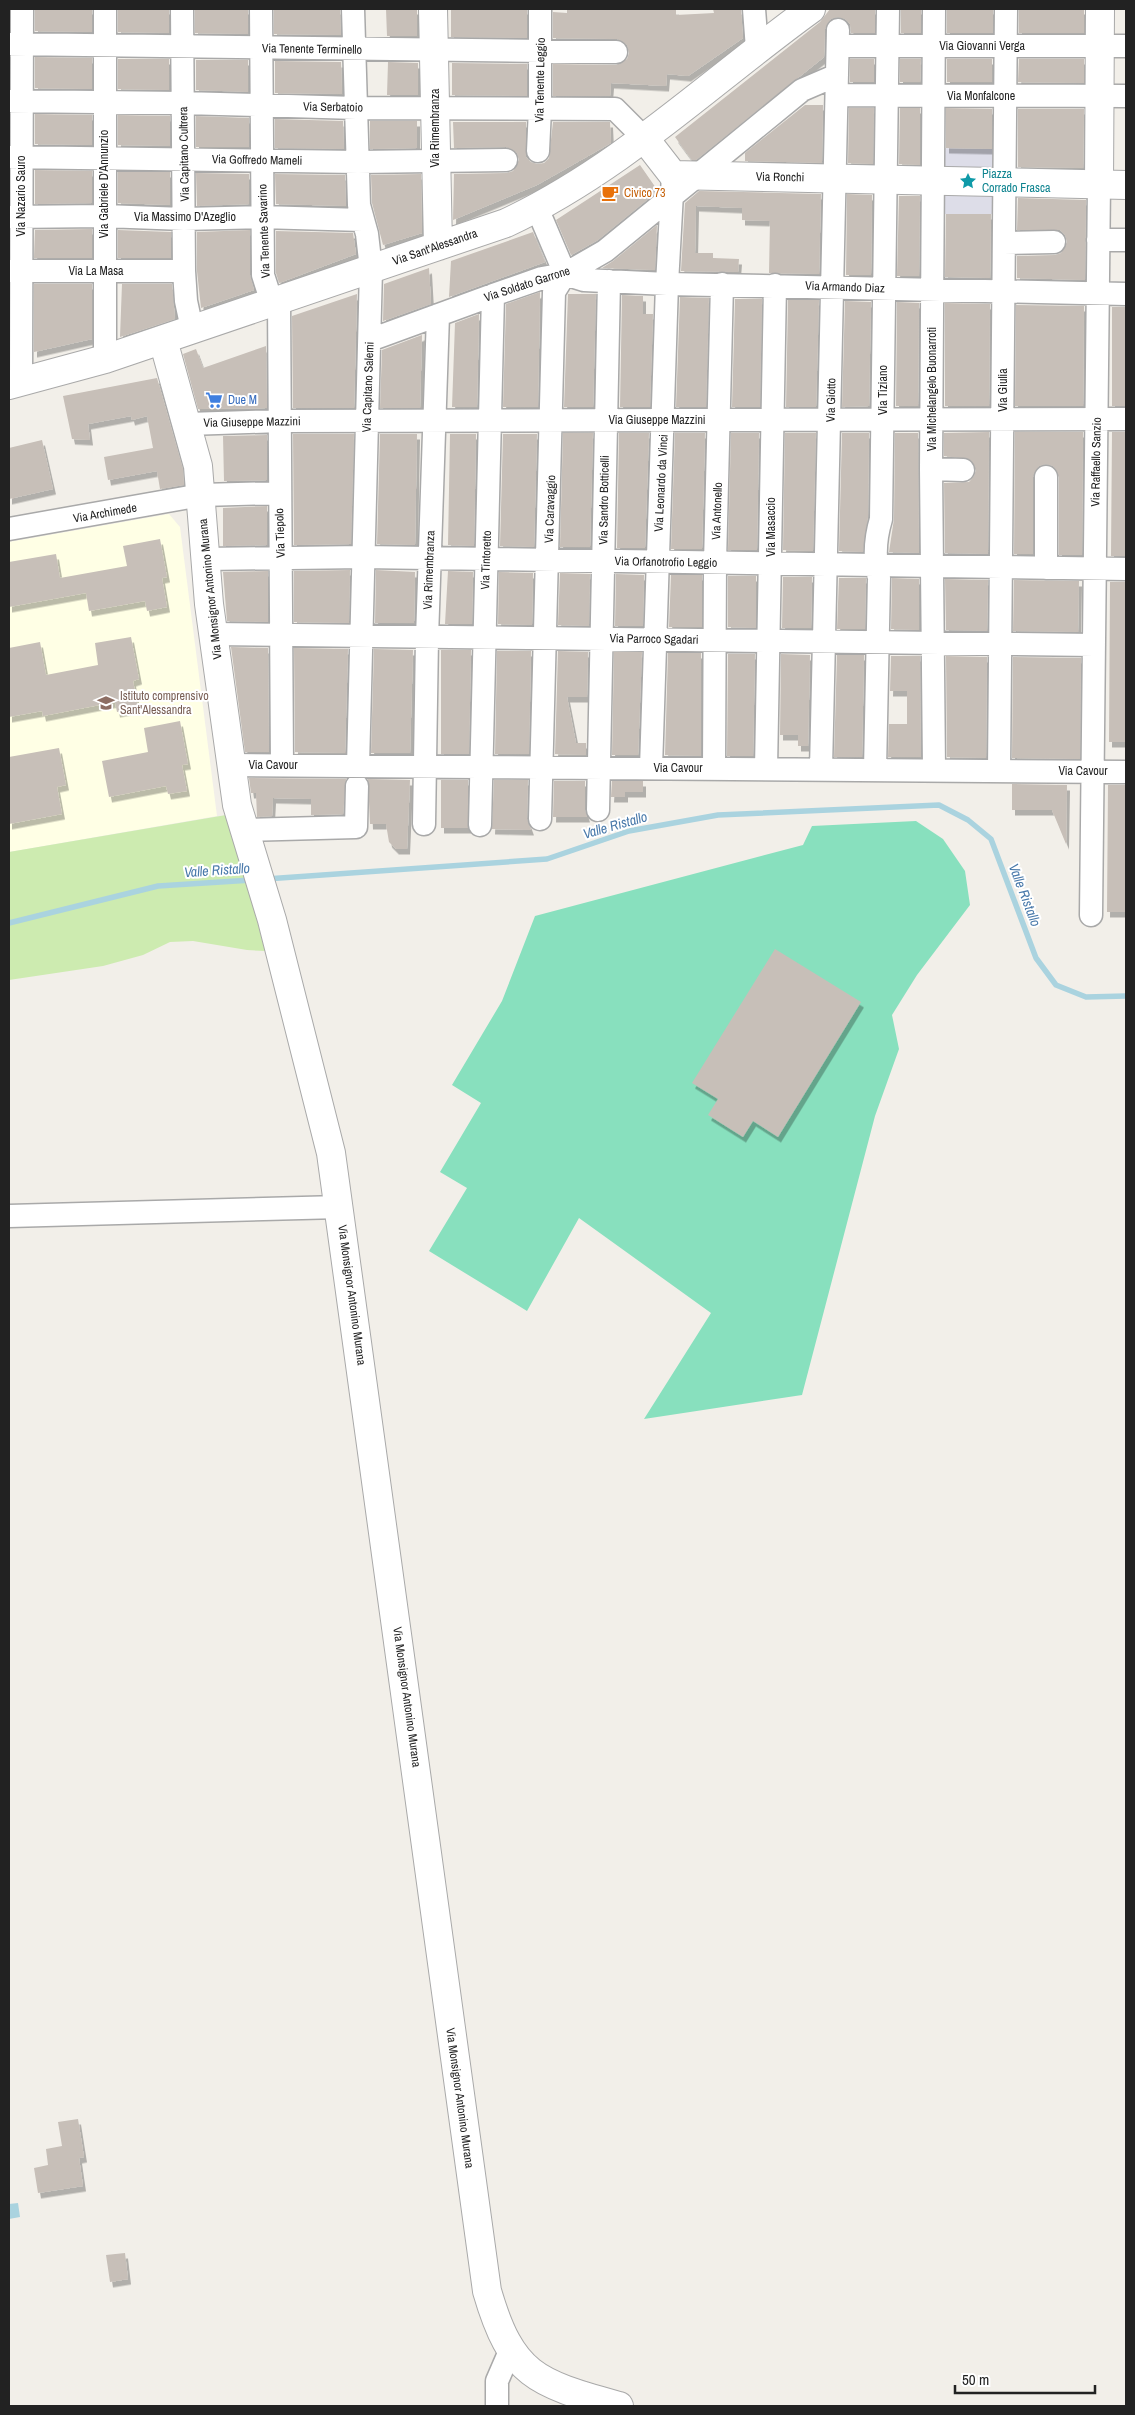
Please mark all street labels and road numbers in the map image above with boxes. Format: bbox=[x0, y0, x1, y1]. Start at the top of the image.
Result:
street label: Via Tenente Leggio bbox=[531, 37, 549, 123]
street label: Via Giovanni Verga bbox=[939, 38, 1025, 54]
street label: Via Tenente Terminello bbox=[262, 40, 362, 58]
street label: Via Rimembranza bbox=[427, 88, 443, 168]
street label: Via Monfalcone bbox=[947, 88, 1015, 104]
street label: Via Serbatoio bbox=[303, 98, 363, 116]
street label: Via Capitano Cultrera bbox=[175, 106, 193, 202]
street label: Via Gabriele D'Annunzio bbox=[96, 130, 112, 238]
street label: Via Goffredo Mameli bbox=[212, 151, 302, 169]
street label: Via Nazario Sauro bbox=[13, 156, 29, 236]
street label: Via Ronchi bbox=[756, 169, 804, 185]
street label: Via Tenente Savarino bbox=[254, 184, 274, 278]
street label: Via Massimo D'Azeglio bbox=[134, 209, 236, 225]
street label: Via Sant'Alessandra bbox=[390, 225, 480, 269]
street label: Via La Masa bbox=[68, 263, 124, 279]
street label: Via Soldato Garrone bbox=[482, 263, 572, 305]
street label: Via Armando Diaz bbox=[805, 278, 885, 296]
street label: Via Michelangelo Buonarroti bbox=[924, 327, 940, 451]
street label: Via Capitano Salemi bbox=[358, 341, 378, 433]
street label: Via Tiziano bbox=[875, 365, 891, 415]
street label: Via Giulia bbox=[995, 368, 1011, 412]
street label: Via Giotto bbox=[823, 378, 839, 422]
street label: Via Giuseppe Mazzini bbox=[608, 412, 706, 428]
street label: Via Giuseppe Mazzini bbox=[203, 413, 301, 431]
street label: Via Raffaello Sanzio bbox=[1087, 417, 1105, 507]
street label: Via Leonardo da Vinci bbox=[650, 434, 672, 532]
street label: Via Sandro Botticelli bbox=[595, 455, 613, 545]
street label: Via Caravaggio bbox=[541, 475, 559, 543]
street label: Via Antonello bbox=[708, 482, 726, 540]
street label: Via Masaccio bbox=[763, 497, 779, 557]
street label: Via Archimede bbox=[72, 500, 138, 526]
street label: Via Tiepolo bbox=[271, 508, 289, 558]
street label: Via Monsignor Antonino Murana bbox=[195, 517, 225, 660]
street label: Via Rimembranza bbox=[420, 530, 438, 610]
street label: Via Tintoretto bbox=[477, 530, 495, 590]
street label: Via Orfanotrofio Leggio bbox=[615, 553, 717, 571]
street label: Via Parroco Sgadari bbox=[609, 630, 699, 648]
street label: Via Cavour bbox=[248, 757, 298, 773]
street label: Via Cavour bbox=[653, 760, 703, 776]
street label: Via Cavour bbox=[1058, 763, 1108, 779]
street label: Via Monsignor Antonino Murana bbox=[334, 1224, 370, 1367]
street label: Via Monsignor Antonino Murana bbox=[389, 1626, 425, 1769]
street label: Via Monsignor Antonino Murana bbox=[442, 2027, 478, 2170]

